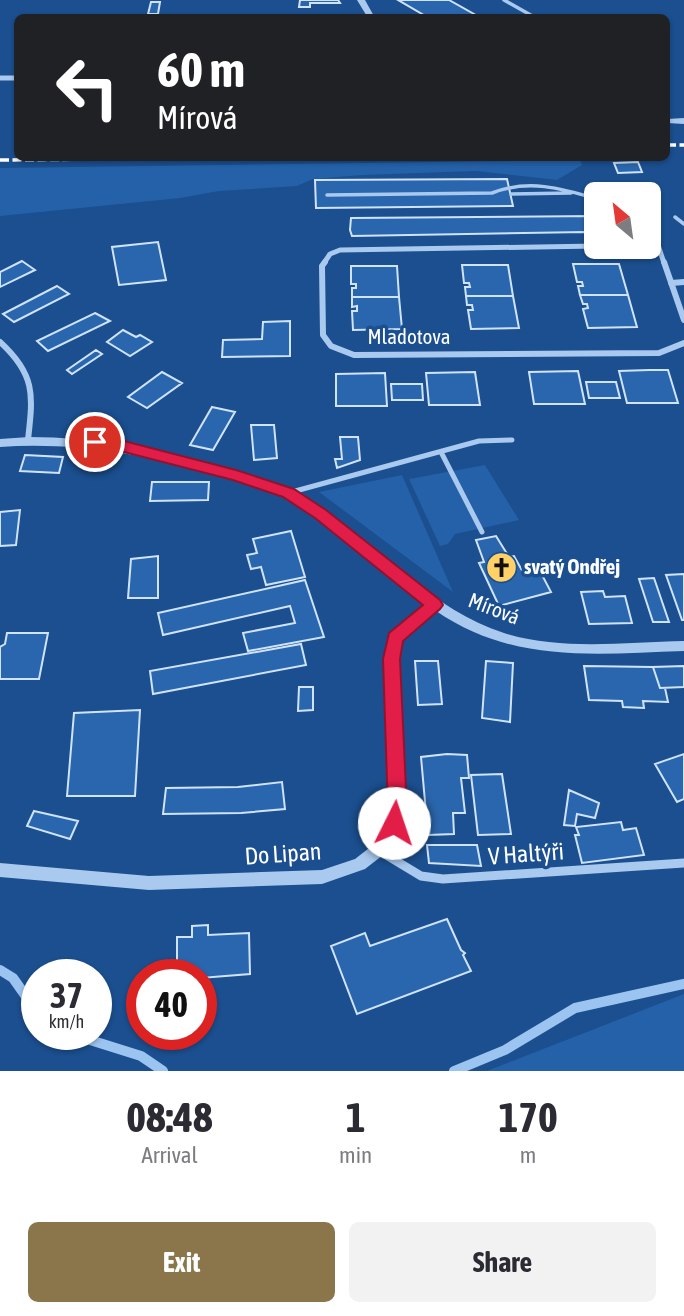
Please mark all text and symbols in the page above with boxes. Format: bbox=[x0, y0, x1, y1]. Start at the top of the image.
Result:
text: 60 m bbox=[157, 41, 245, 97]
icon: left bbox=[42, 42, 133, 133]
text: Mírová bbox=[157, 99, 238, 136]
north arrow bbox=[584, 182, 662, 259]
map controls bbox=[584, 182, 661, 259]
street label: Mladotova bbox=[368, 324, 450, 348]
pin bbox=[65, 412, 125, 472]
icon: arrive bbox=[76, 423, 114, 461]
church icon: svatý Ondřej bbox=[484, 550, 518, 584]
place label: svatý Ondřej bbox=[524, 554, 620, 578]
street label: Mírová bbox=[465, 587, 523, 629]
position arrow bbox=[357, 786, 431, 860]
street label: Do Lipan bbox=[244, 837, 322, 870]
street label: V Haltýři bbox=[487, 837, 565, 870]
speed limit sign: 40 bbox=[126, 959, 217, 1050]
text: 37 bbox=[50, 975, 83, 1015]
text: km/h bbox=[49, 1011, 84, 1032]
text: 08:48 bbox=[126, 1093, 213, 1141]
text: 1 bbox=[346, 1093, 365, 1141]
text: 170 bbox=[498, 1093, 558, 1141]
text: Arrival bbox=[141, 1142, 198, 1168]
text: min bbox=[339, 1142, 372, 1168]
text: m bbox=[520, 1142, 536, 1168]
button: Exit bbox=[28, 1222, 335, 1302]
button: Share bbox=[349, 1222, 656, 1302]

